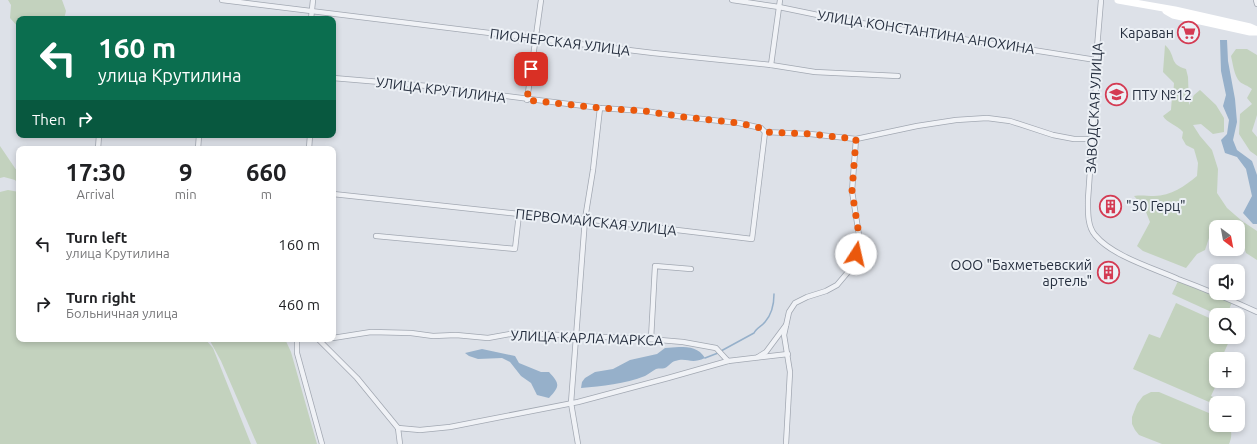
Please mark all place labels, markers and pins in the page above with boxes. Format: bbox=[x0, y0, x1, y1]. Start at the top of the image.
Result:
supermarket icon: Караван bbox=[1176, 20, 1202, 46]
place label: Караван bbox=[1120, 25, 1174, 41]
pin bbox=[514, 52, 548, 86]
school or university icon: ПТУ №12 bbox=[1104, 82, 1130, 108]
place label: ПТУ №12 bbox=[1132, 87, 1192, 103]
building icon: "50 Герц" bbox=[1097, 193, 1123, 219]
place label: "50 Герц" bbox=[1126, 198, 1186, 214]
place label: ООО "Бахметьевский артель" bbox=[951, 257, 1092, 289]
building icon: ООО "Бахметьевский артель" bbox=[1095, 260, 1121, 286]

